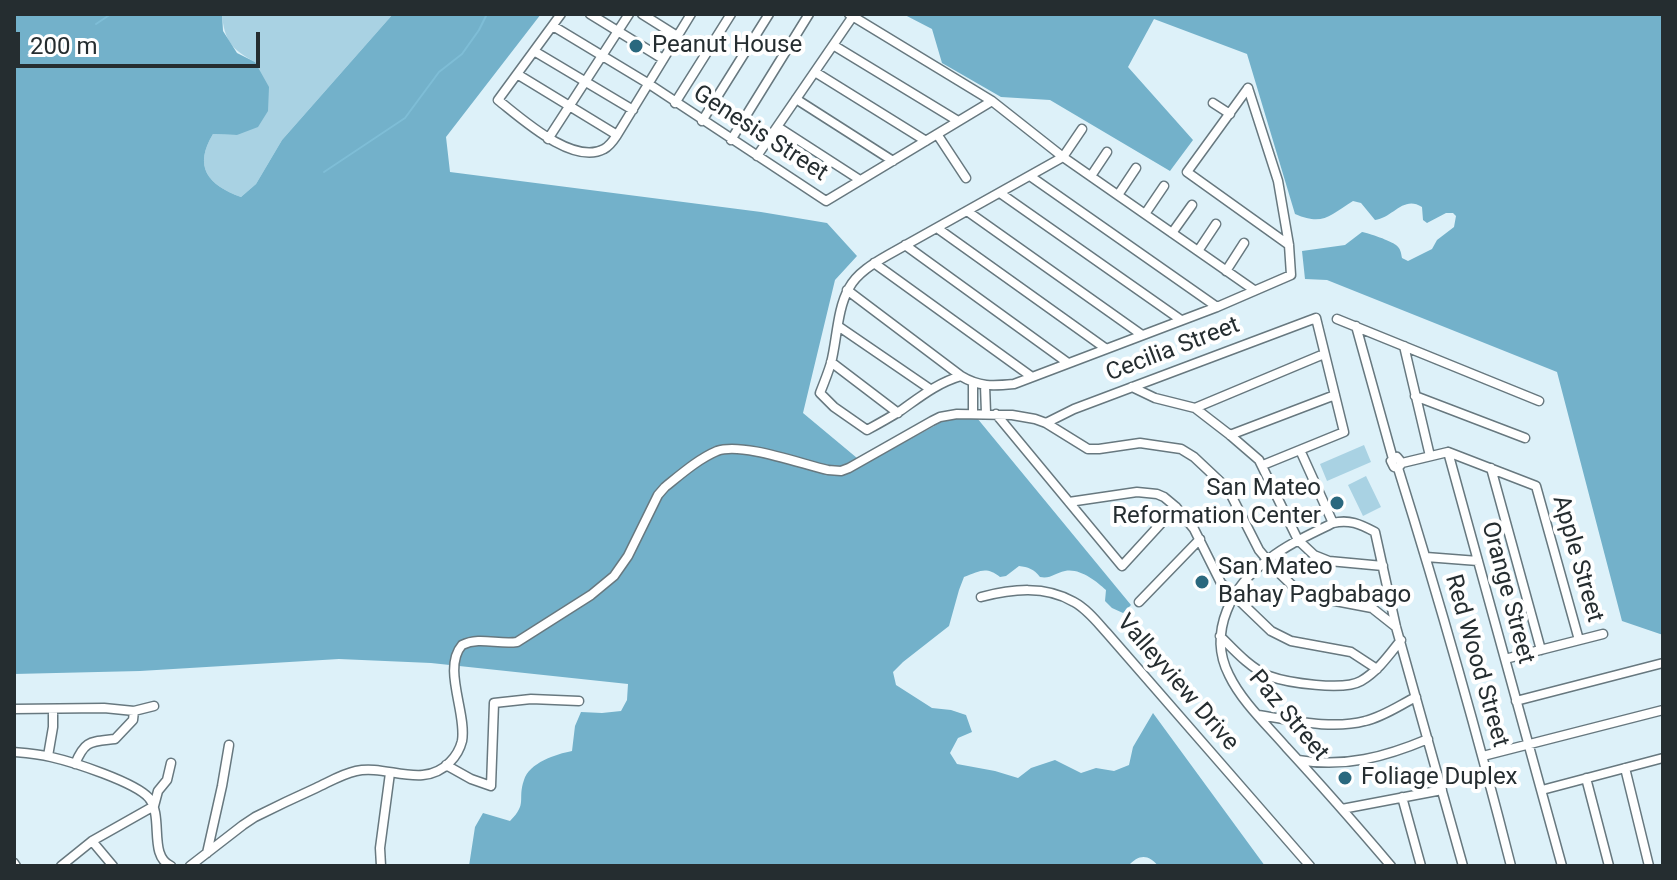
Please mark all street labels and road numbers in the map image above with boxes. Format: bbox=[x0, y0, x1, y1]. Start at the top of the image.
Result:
street label: Genesis Street bbox=[687, 80, 833, 188]
street label: Cecilia Street bbox=[1102, 311, 1244, 389]
street label: Apple Street bbox=[1545, 492, 1609, 626]
street label: Orange Street bbox=[1474, 519, 1540, 667]
street label: Red Wood Street bbox=[1438, 571, 1514, 751]
street label: Valleyview Drive bbox=[1110, 609, 1244, 757]
street label: Paz Street bbox=[1242, 665, 1334, 767]

